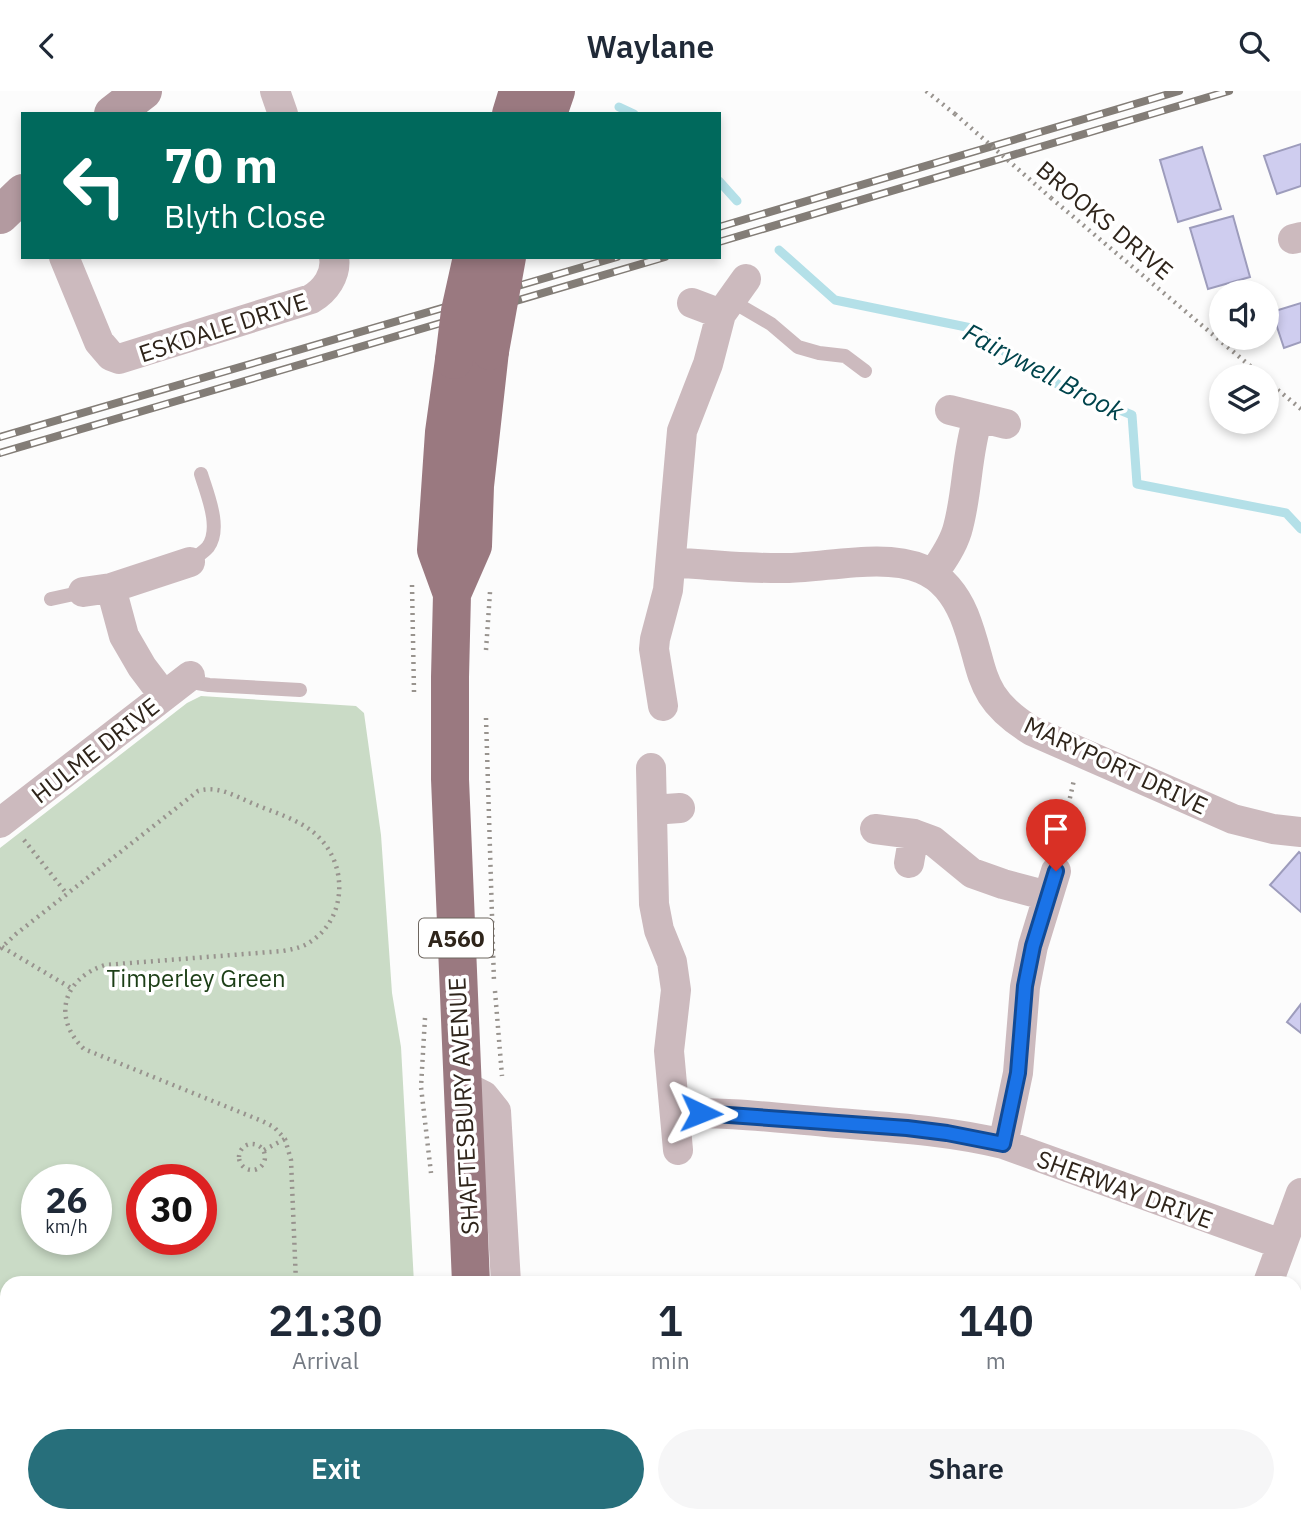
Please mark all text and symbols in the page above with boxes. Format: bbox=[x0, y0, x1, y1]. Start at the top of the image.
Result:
text: Waylane bbox=[587, 25, 714, 67]
icon: back bbox=[28, 27, 66, 65]
icon: search bbox=[1235, 27, 1273, 65]
text: 70 m bbox=[164, 133, 278, 196]
icon: left bbox=[49, 140, 140, 231]
street label: BROOKS DRIVE bbox=[1030, 153, 1180, 287]
text: Blyth Close bbox=[164, 195, 326, 237]
map controls bbox=[1209, 280, 1279, 434]
button: sound bbox=[1209, 280, 1279, 350]
street label: ESKDALE DRIVE bbox=[134, 285, 312, 369]
water label: Fairywell Brook bbox=[958, 314, 1131, 428]
button: layers bbox=[1209, 364, 1279, 434]
street label: HULME DRIVE bbox=[24, 690, 166, 810]
street label: MARYPORT DRIVE bbox=[1019, 708, 1213, 822]
pin bbox=[1026, 799, 1086, 871]
icon: arrive bbox=[1037, 810, 1075, 848]
road number: A560 bbox=[419, 919, 493, 957]
park label: Timperley Green bbox=[106, 962, 286, 994]
street label: SHAFTESBURY AVENUE bbox=[440, 976, 486, 1236]
position arrow bbox=[664, 1076, 738, 1150]
street label: SHERWAY DRIVE bbox=[1033, 1142, 1217, 1236]
speed limit sign: 30 bbox=[126, 1164, 217, 1255]
text: 26 bbox=[45, 1177, 88, 1223]
text: km/h bbox=[45, 1215, 88, 1238]
text: 21:30 bbox=[268, 1293, 383, 1348]
text: 1 bbox=[658, 1293, 683, 1348]
text: 140 bbox=[958, 1293, 1034, 1348]
text: Arrival bbox=[292, 1345, 359, 1375]
text: min bbox=[651, 1345, 690, 1375]
text: m bbox=[986, 1345, 1006, 1375]
button: Exit bbox=[28, 1429, 644, 1509]
button: Share bbox=[658, 1429, 1274, 1509]

